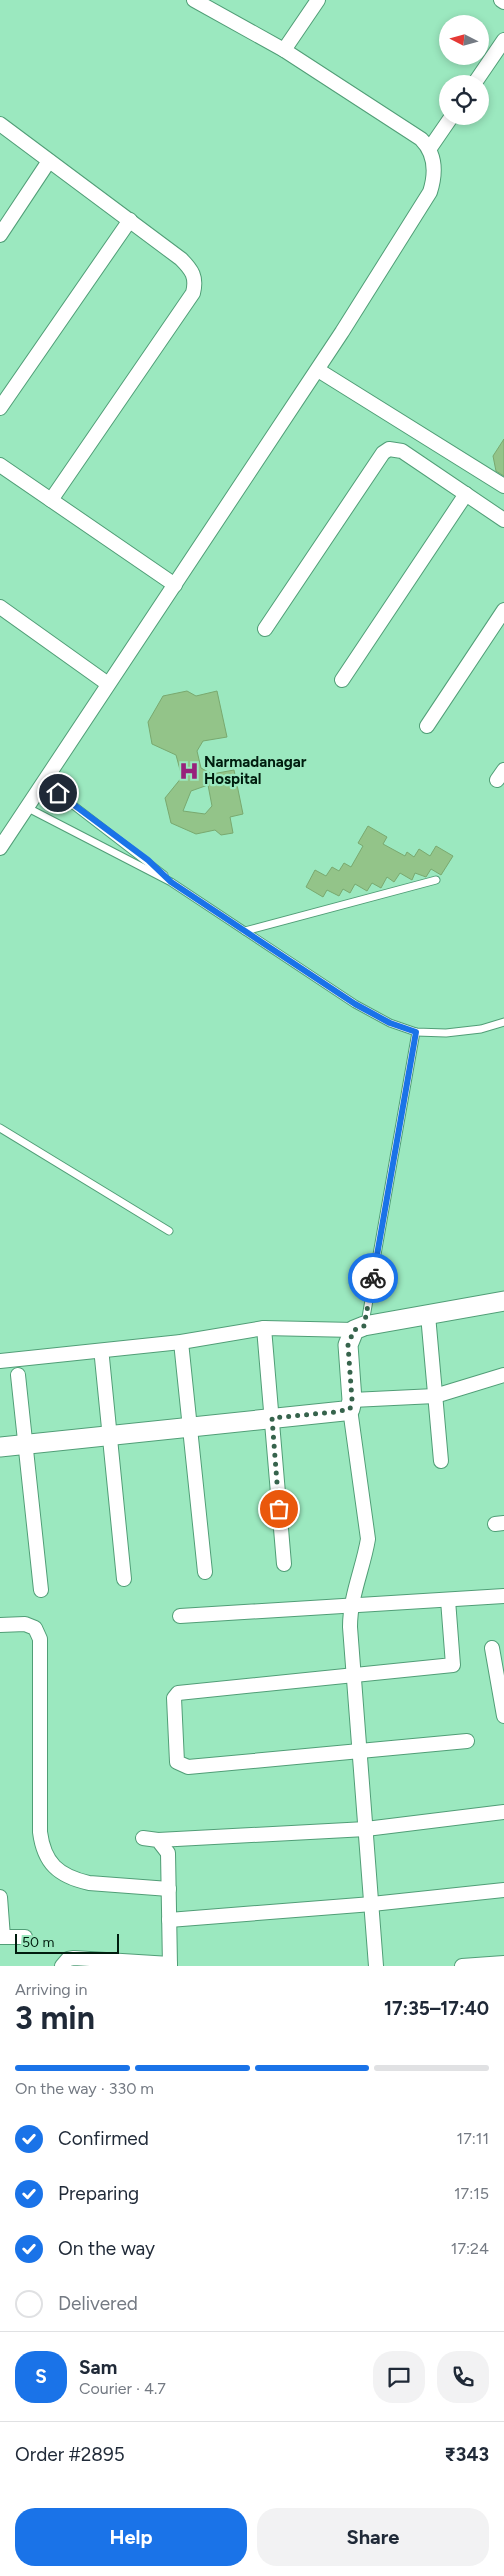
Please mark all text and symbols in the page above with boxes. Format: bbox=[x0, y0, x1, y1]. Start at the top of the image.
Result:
north arrow bbox=[439, 15, 489, 65]
map controls bbox=[439, 15, 489, 125]
button: locate bbox=[439, 75, 489, 125]
place label: Narmadanagar Hospital bbox=[204, 753, 307, 788]
hospital icon: Narmadanagar Hospital bbox=[178, 760, 200, 782]
pin bbox=[37, 772, 79, 814]
icon: home bbox=[44, 779, 72, 807]
courier bbox=[348, 1253, 398, 1303]
icon: bike bbox=[359, 1264, 387, 1292]
pin bbox=[258, 1488, 300, 1530]
icon: bag bbox=[265, 1495, 293, 1523]
scale bar bbox=[15, 1931, 119, 1954]
text: 50 m bbox=[22, 1934, 54, 1951]
text: Arriving in bbox=[15, 1980, 87, 1999]
text: 17:35–17:40 bbox=[384, 1997, 489, 2020]
text: 3 min bbox=[15, 1999, 95, 2037]
text: On the way · 330 m bbox=[15, 2079, 154, 2098]
icon: check bbox=[15, 2125, 43, 2153]
text: Confirmed bbox=[58, 2127, 149, 2150]
text: 17:11 bbox=[457, 2129, 489, 2148]
icon: check bbox=[15, 2180, 43, 2208]
text: Preparing bbox=[58, 2182, 139, 2205]
text: 17:15 bbox=[454, 2184, 489, 2203]
icon: check bbox=[15, 2235, 43, 2263]
text: On the way bbox=[58, 2237, 155, 2260]
text: 17:24 bbox=[451, 2239, 489, 2258]
text: Delivered bbox=[58, 2292, 138, 2315]
button: chat bbox=[373, 2351, 425, 2403]
button: phone bbox=[437, 2351, 489, 2403]
text: Sam bbox=[79, 2356, 117, 2379]
text: S bbox=[35, 2365, 47, 2388]
text: Courier · 4.7 bbox=[79, 2379, 166, 2398]
text: Order #2895 bbox=[15, 2443, 125, 2466]
text: ₹343 bbox=[444, 2443, 489, 2466]
button: Help bbox=[15, 2508, 247, 2566]
button: Share bbox=[257, 2508, 489, 2566]

